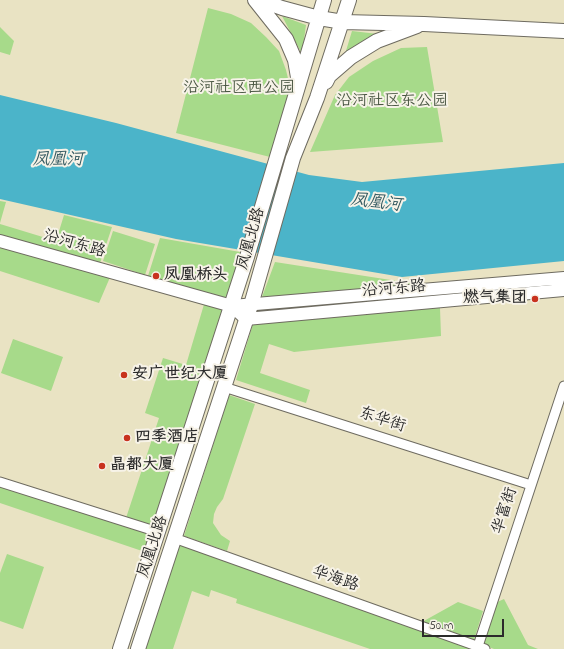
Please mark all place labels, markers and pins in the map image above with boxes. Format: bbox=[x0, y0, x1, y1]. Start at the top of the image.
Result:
place label: 凤凰桥头 bbox=[164, 266, 228, 286]
marker: 凤凰桥头 bbox=[151, 271, 161, 281]
place label: 燃气集团 bbox=[463, 289, 527, 309]
marker: 燃气集团 bbox=[530, 294, 540, 304]
place label: 安广世纪大厦 bbox=[132, 365, 228, 385]
marker: 安广世纪大厦 bbox=[119, 370, 129, 380]
place label: 四季酒店 bbox=[135, 428, 199, 448]
marker: 四季酒店 bbox=[122, 433, 132, 443]
place label: 晶都大厦 bbox=[110, 456, 174, 476]
marker: 晶都大厦 bbox=[97, 461, 107, 471]

